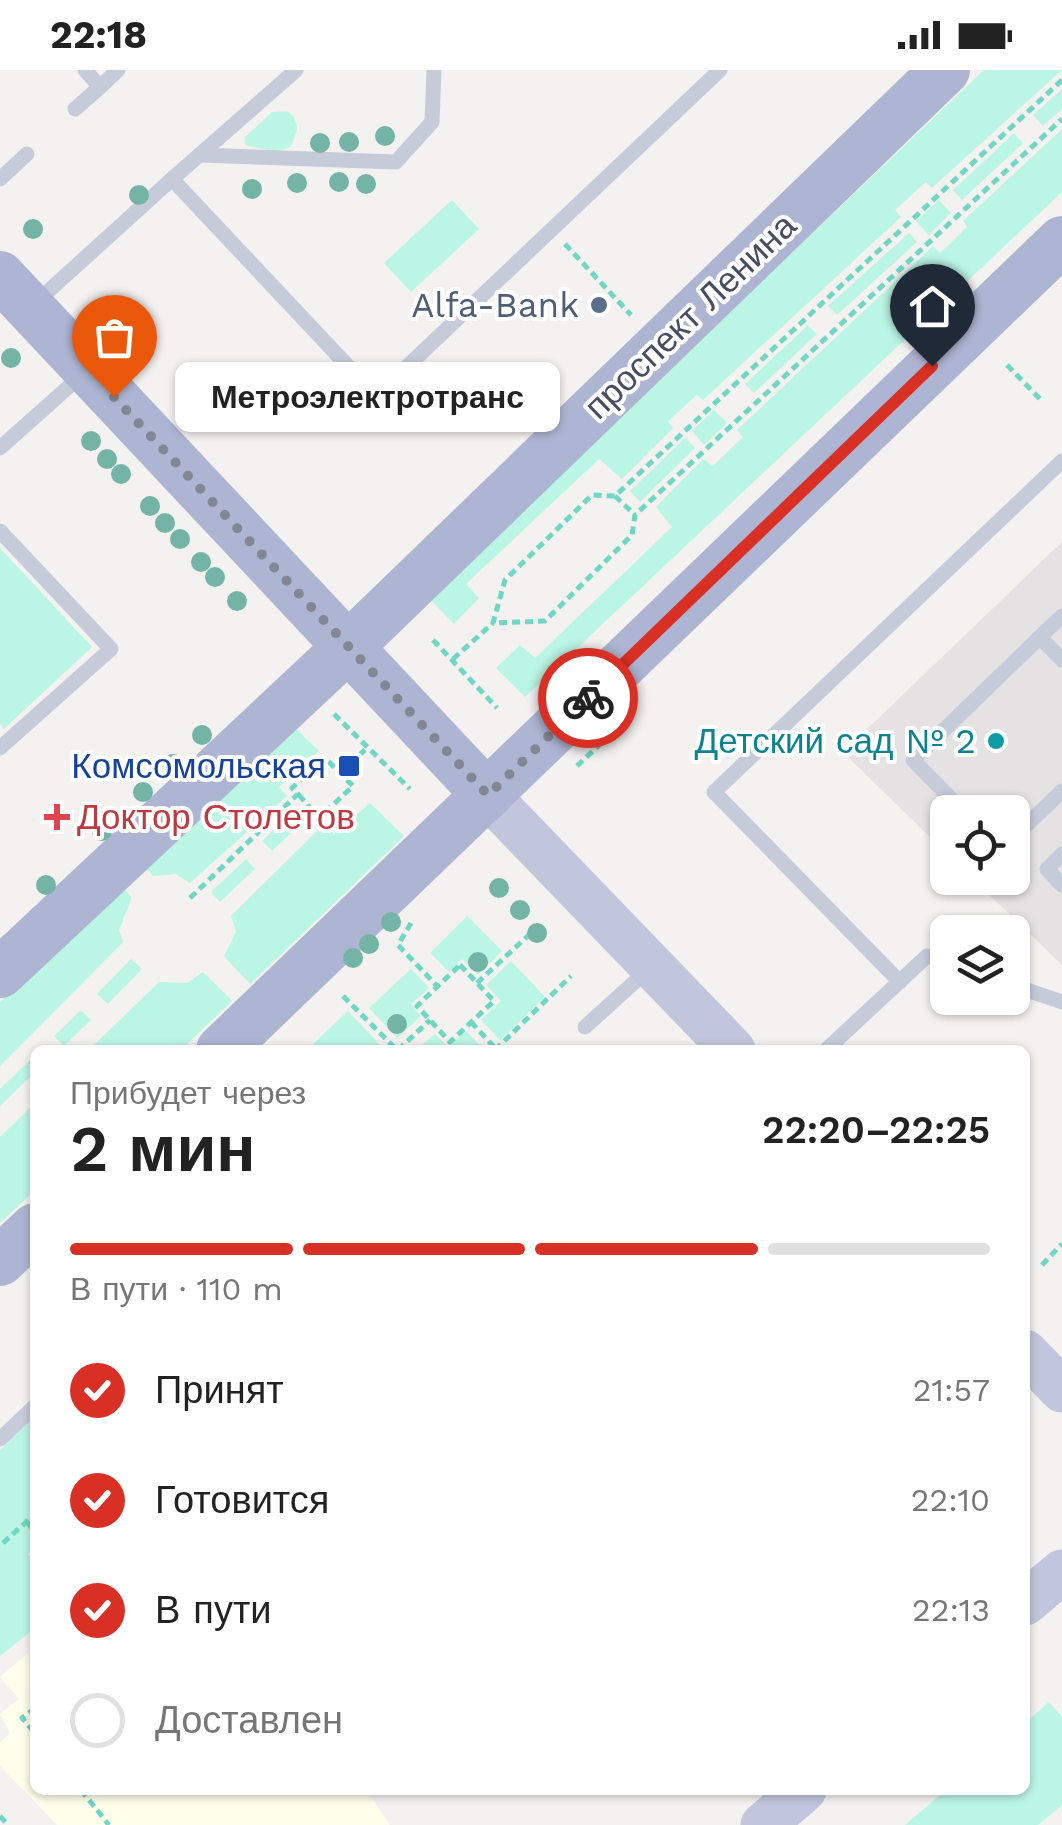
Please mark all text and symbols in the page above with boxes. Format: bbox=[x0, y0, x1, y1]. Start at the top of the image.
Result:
text: 22:18 bbox=[50, 13, 147, 57]
street label: проспект Ленина bbox=[576, 204, 805, 428]
pin bbox=[890, 264, 975, 367]
icon: home bbox=[905, 279, 960, 334]
place label: Alfa-Bank bbox=[411, 284, 579, 326]
marker: Alfa-Bank bbox=[588, 294, 610, 316]
pin bbox=[72, 295, 157, 398]
icon: bag bbox=[87, 310, 142, 365]
callout: Метроэлектротранс bbox=[174, 362, 559, 432]
text: Метроэлектротранс bbox=[211, 378, 524, 416]
courier bbox=[538, 648, 638, 748]
icon: bike bbox=[561, 671, 616, 726]
place label: Детский сад № 2 bbox=[695, 720, 976, 762]
marker: Детский сад № 2 bbox=[985, 730, 1007, 752]
place label: Комсомольская bbox=[71, 745, 326, 787]
marker: Комсомольская bbox=[336, 753, 362, 779]
map controls bbox=[930, 795, 1030, 1015]
button: locate bbox=[930, 795, 1030, 895]
place label: Доктор Столетов bbox=[77, 796, 355, 838]
marker: Доктор Столетов bbox=[46, 806, 68, 828]
button: layers bbox=[930, 915, 1030, 1015]
text: Прибудет через bbox=[70, 1074, 306, 1112]
text: 22:20–22:25 bbox=[762, 1108, 990, 1152]
text: 2 мин bbox=[70, 1111, 256, 1187]
text: В пути · 110 m bbox=[70, 1270, 283, 1308]
icon: check bbox=[70, 1363, 125, 1418]
text: Принят bbox=[155, 1368, 284, 1412]
text: 21:57 bbox=[913, 1371, 990, 1409]
icon: check bbox=[70, 1473, 125, 1528]
text: Готовится bbox=[155, 1478, 329, 1522]
text: 22:10 bbox=[911, 1481, 990, 1519]
icon: check bbox=[70, 1583, 125, 1638]
text: В пути bbox=[155, 1588, 272, 1632]
text: 22:13 bbox=[912, 1591, 990, 1629]
text: Доставлен bbox=[155, 1698, 343, 1742]

